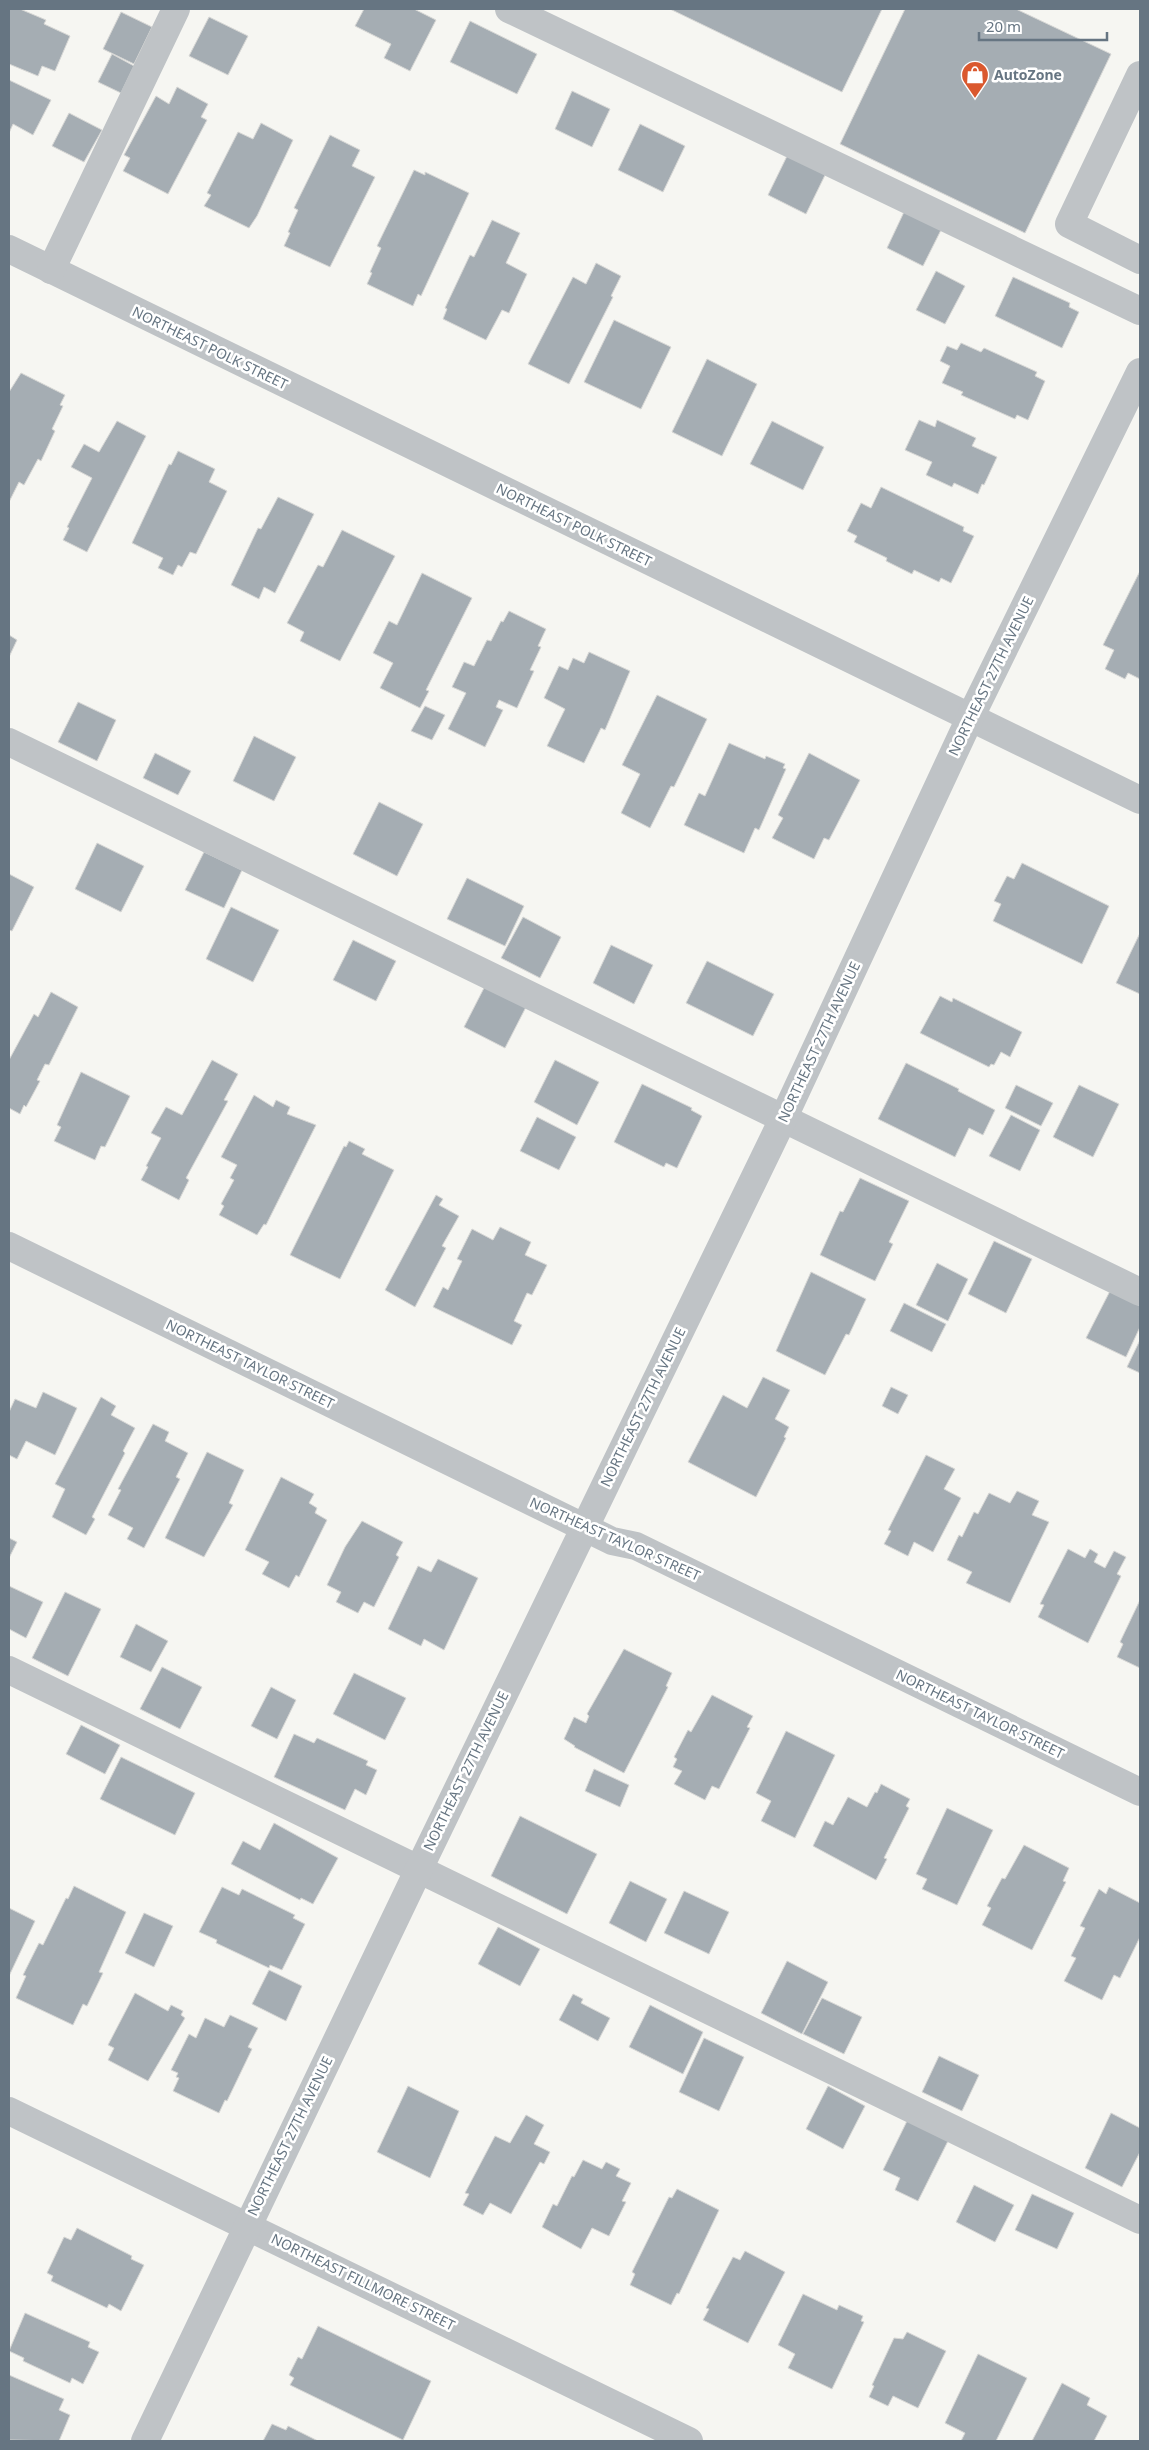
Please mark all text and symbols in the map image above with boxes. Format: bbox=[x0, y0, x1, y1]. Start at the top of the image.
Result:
scale bar bbox=[979, 10, 1106, 42]
text: 20 m bbox=[986, 16, 1021, 36]
shop icon: AutoZone bbox=[960, 60, 990, 99]
place label: AutoZone bbox=[994, 65, 1062, 84]
street label: NORTHEAST POLK STREET bbox=[129, 302, 291, 394]
street label: NORTHEAST POLK STREET bbox=[493, 479, 655, 571]
street label: NORTHEAST 27TH AVENUE bbox=[944, 593, 1038, 759]
street label: NORTHEAST 27TH AVENUE bbox=[773, 958, 864, 1125]
street label: NORTHEAST TAYLOR STREET bbox=[163, 1314, 338, 1413]
street label: NORTHEAST 27TH AVENUE bbox=[596, 1324, 690, 1490]
street label: NORTHEAST TAYLOR STREET bbox=[527, 1492, 704, 1585]
street label: NORTHEAST TAYLOR STREET bbox=[893, 1664, 1068, 1763]
street label: NORTHEAST 27TH AVENUE bbox=[419, 1688, 513, 1854]
street label: NORTHEAST 27TH AVENUE bbox=[243, 2053, 337, 2219]
street label: NORTHEAST FILLMORE STREET bbox=[268, 2229, 458, 2335]

